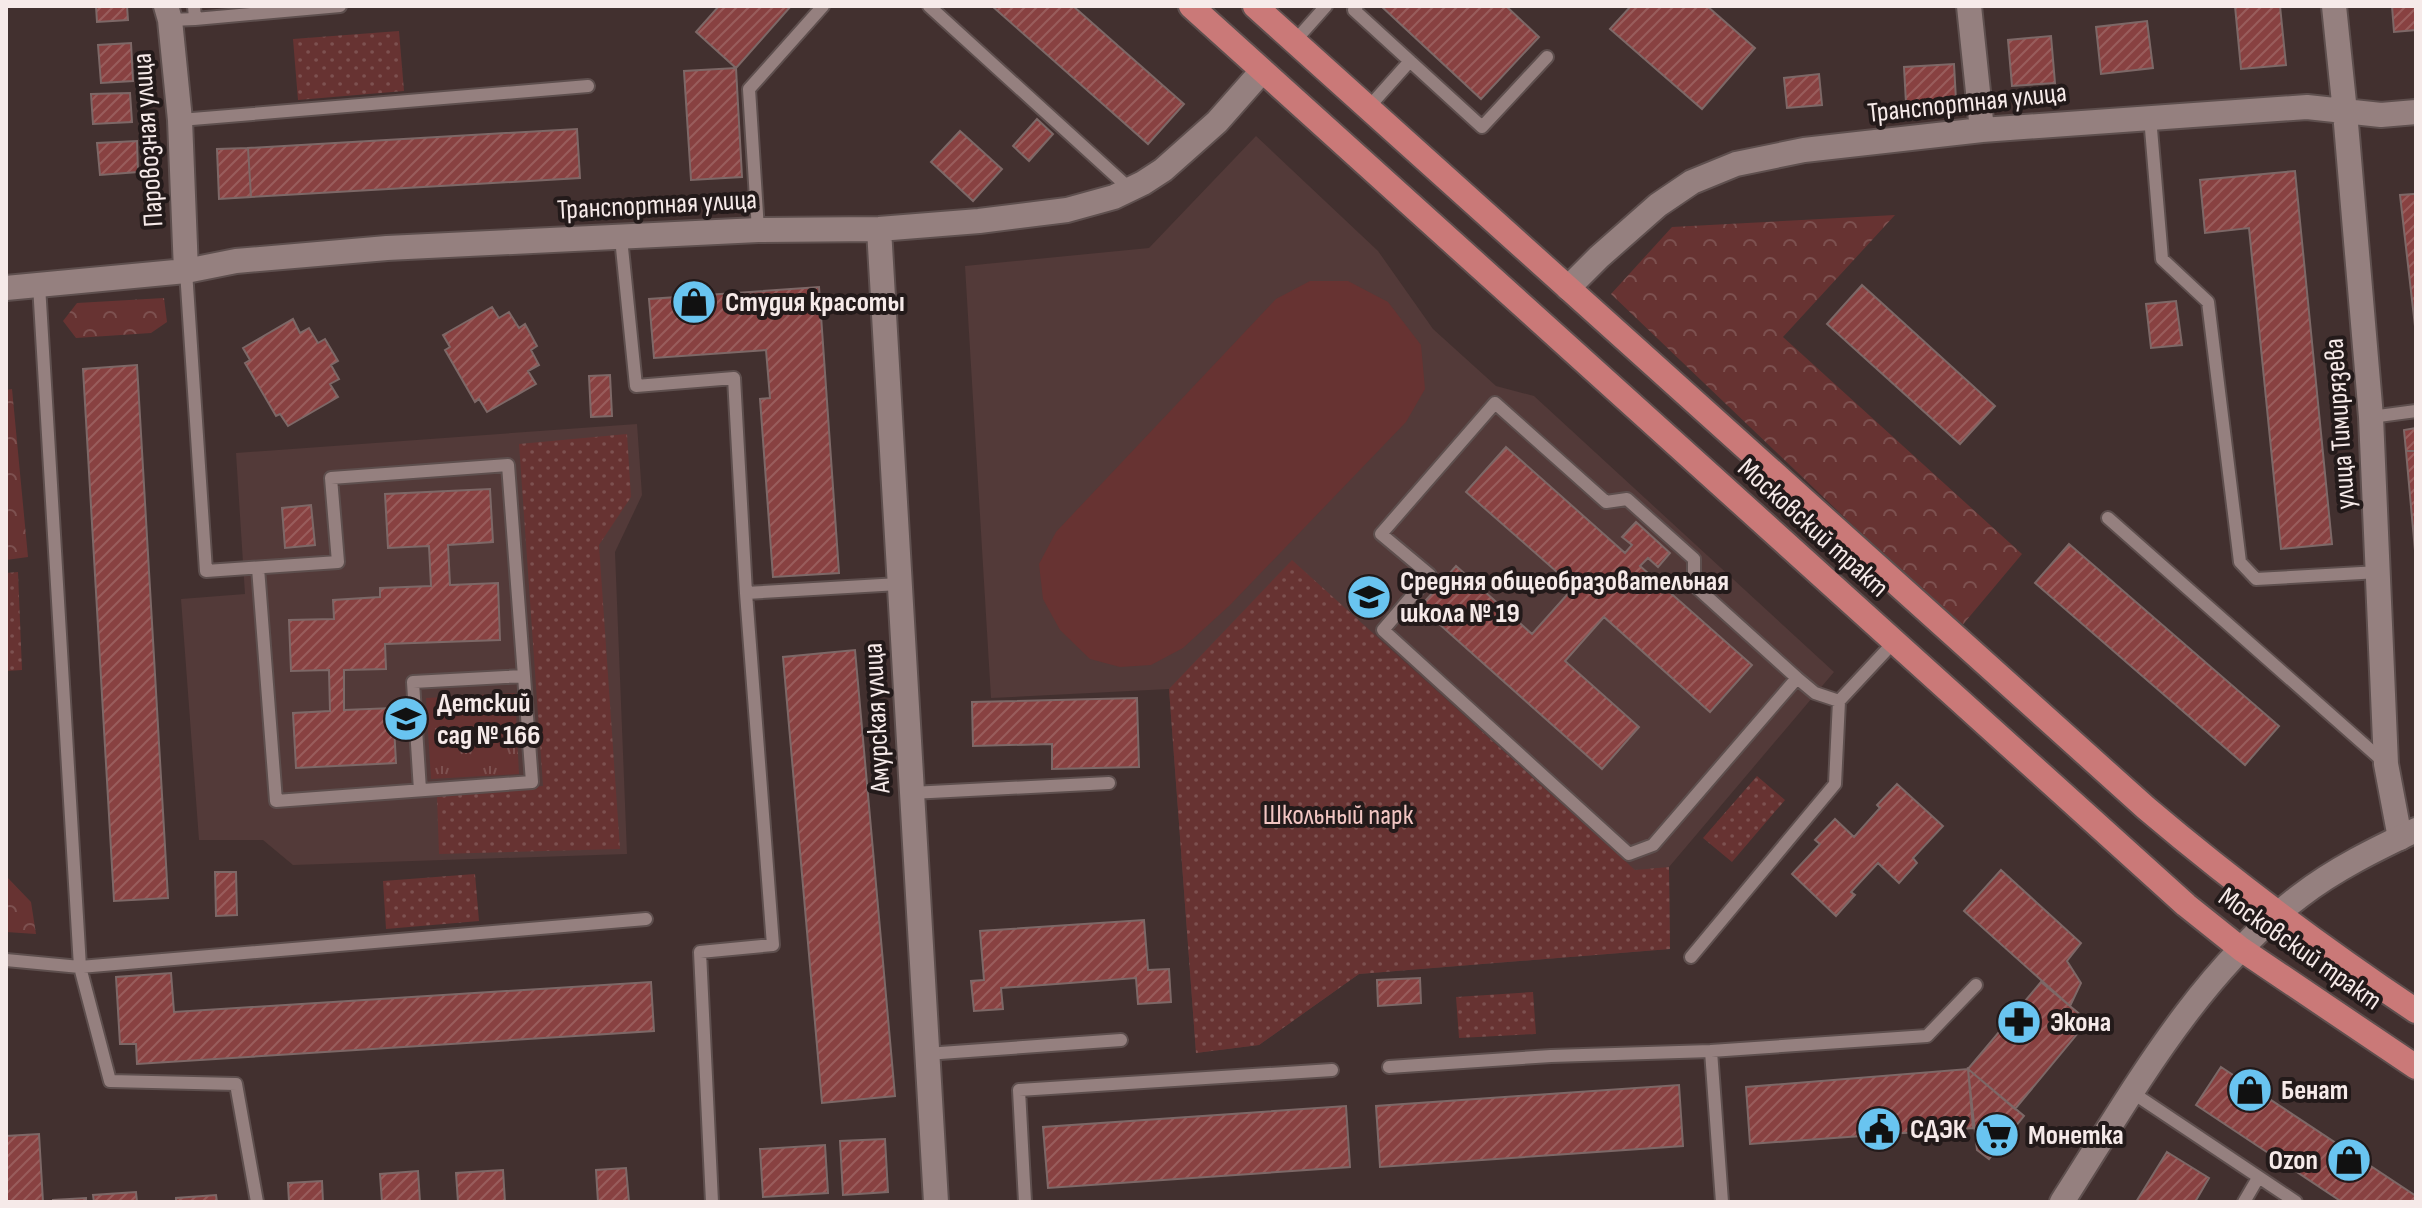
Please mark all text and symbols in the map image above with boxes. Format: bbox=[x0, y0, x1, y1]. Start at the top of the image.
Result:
street label: Паровозная улица bbox=[125, 52, 171, 228]
street label: Транспортная улица bbox=[1866, 76, 2068, 130]
street label: Транспортная улица bbox=[556, 183, 758, 227]
shop icon: Студия красоты bbox=[670, 278, 718, 326]
place label: Студия красоты bbox=[725, 286, 905, 319]
street label: улица Тимирязева bbox=[2318, 337, 2362, 511]
street label: Московский тракт bbox=[1731, 452, 1895, 604]
place label: Средняя общеобразовательная школа № 19 bbox=[1400, 565, 1729, 630]
school or university icon: Средняя общеобразовательная школа № 19 bbox=[1345, 573, 1393, 621]
street label: Амурская улица bbox=[857, 642, 897, 795]
place label: Детский сад № 166 bbox=[437, 687, 540, 752]
school or university icon: Детский сад № 166 bbox=[382, 695, 430, 743]
park label: Школьный парк bbox=[1263, 799, 1414, 832]
street label: Московский тракт bbox=[2212, 881, 2388, 1017]
pharmacy icon: Экона bbox=[1995, 998, 2043, 1046]
place label: Экона bbox=[2050, 1006, 2111, 1039]
shop icon: Бенат bbox=[2226, 1066, 2274, 1114]
place label: Бенат bbox=[2281, 1074, 2348, 1107]
public building icon: СДЭК bbox=[1855, 1105, 1903, 1153]
supermarket icon: Монетка bbox=[1973, 1111, 2021, 1159]
place label: СДЭК bbox=[1910, 1113, 1967, 1146]
place label: Монетка bbox=[2028, 1119, 2124, 1152]
shop icon: Ozon bbox=[2325, 1136, 2373, 1184]
place label: Ozon bbox=[2268, 1144, 2318, 1177]

